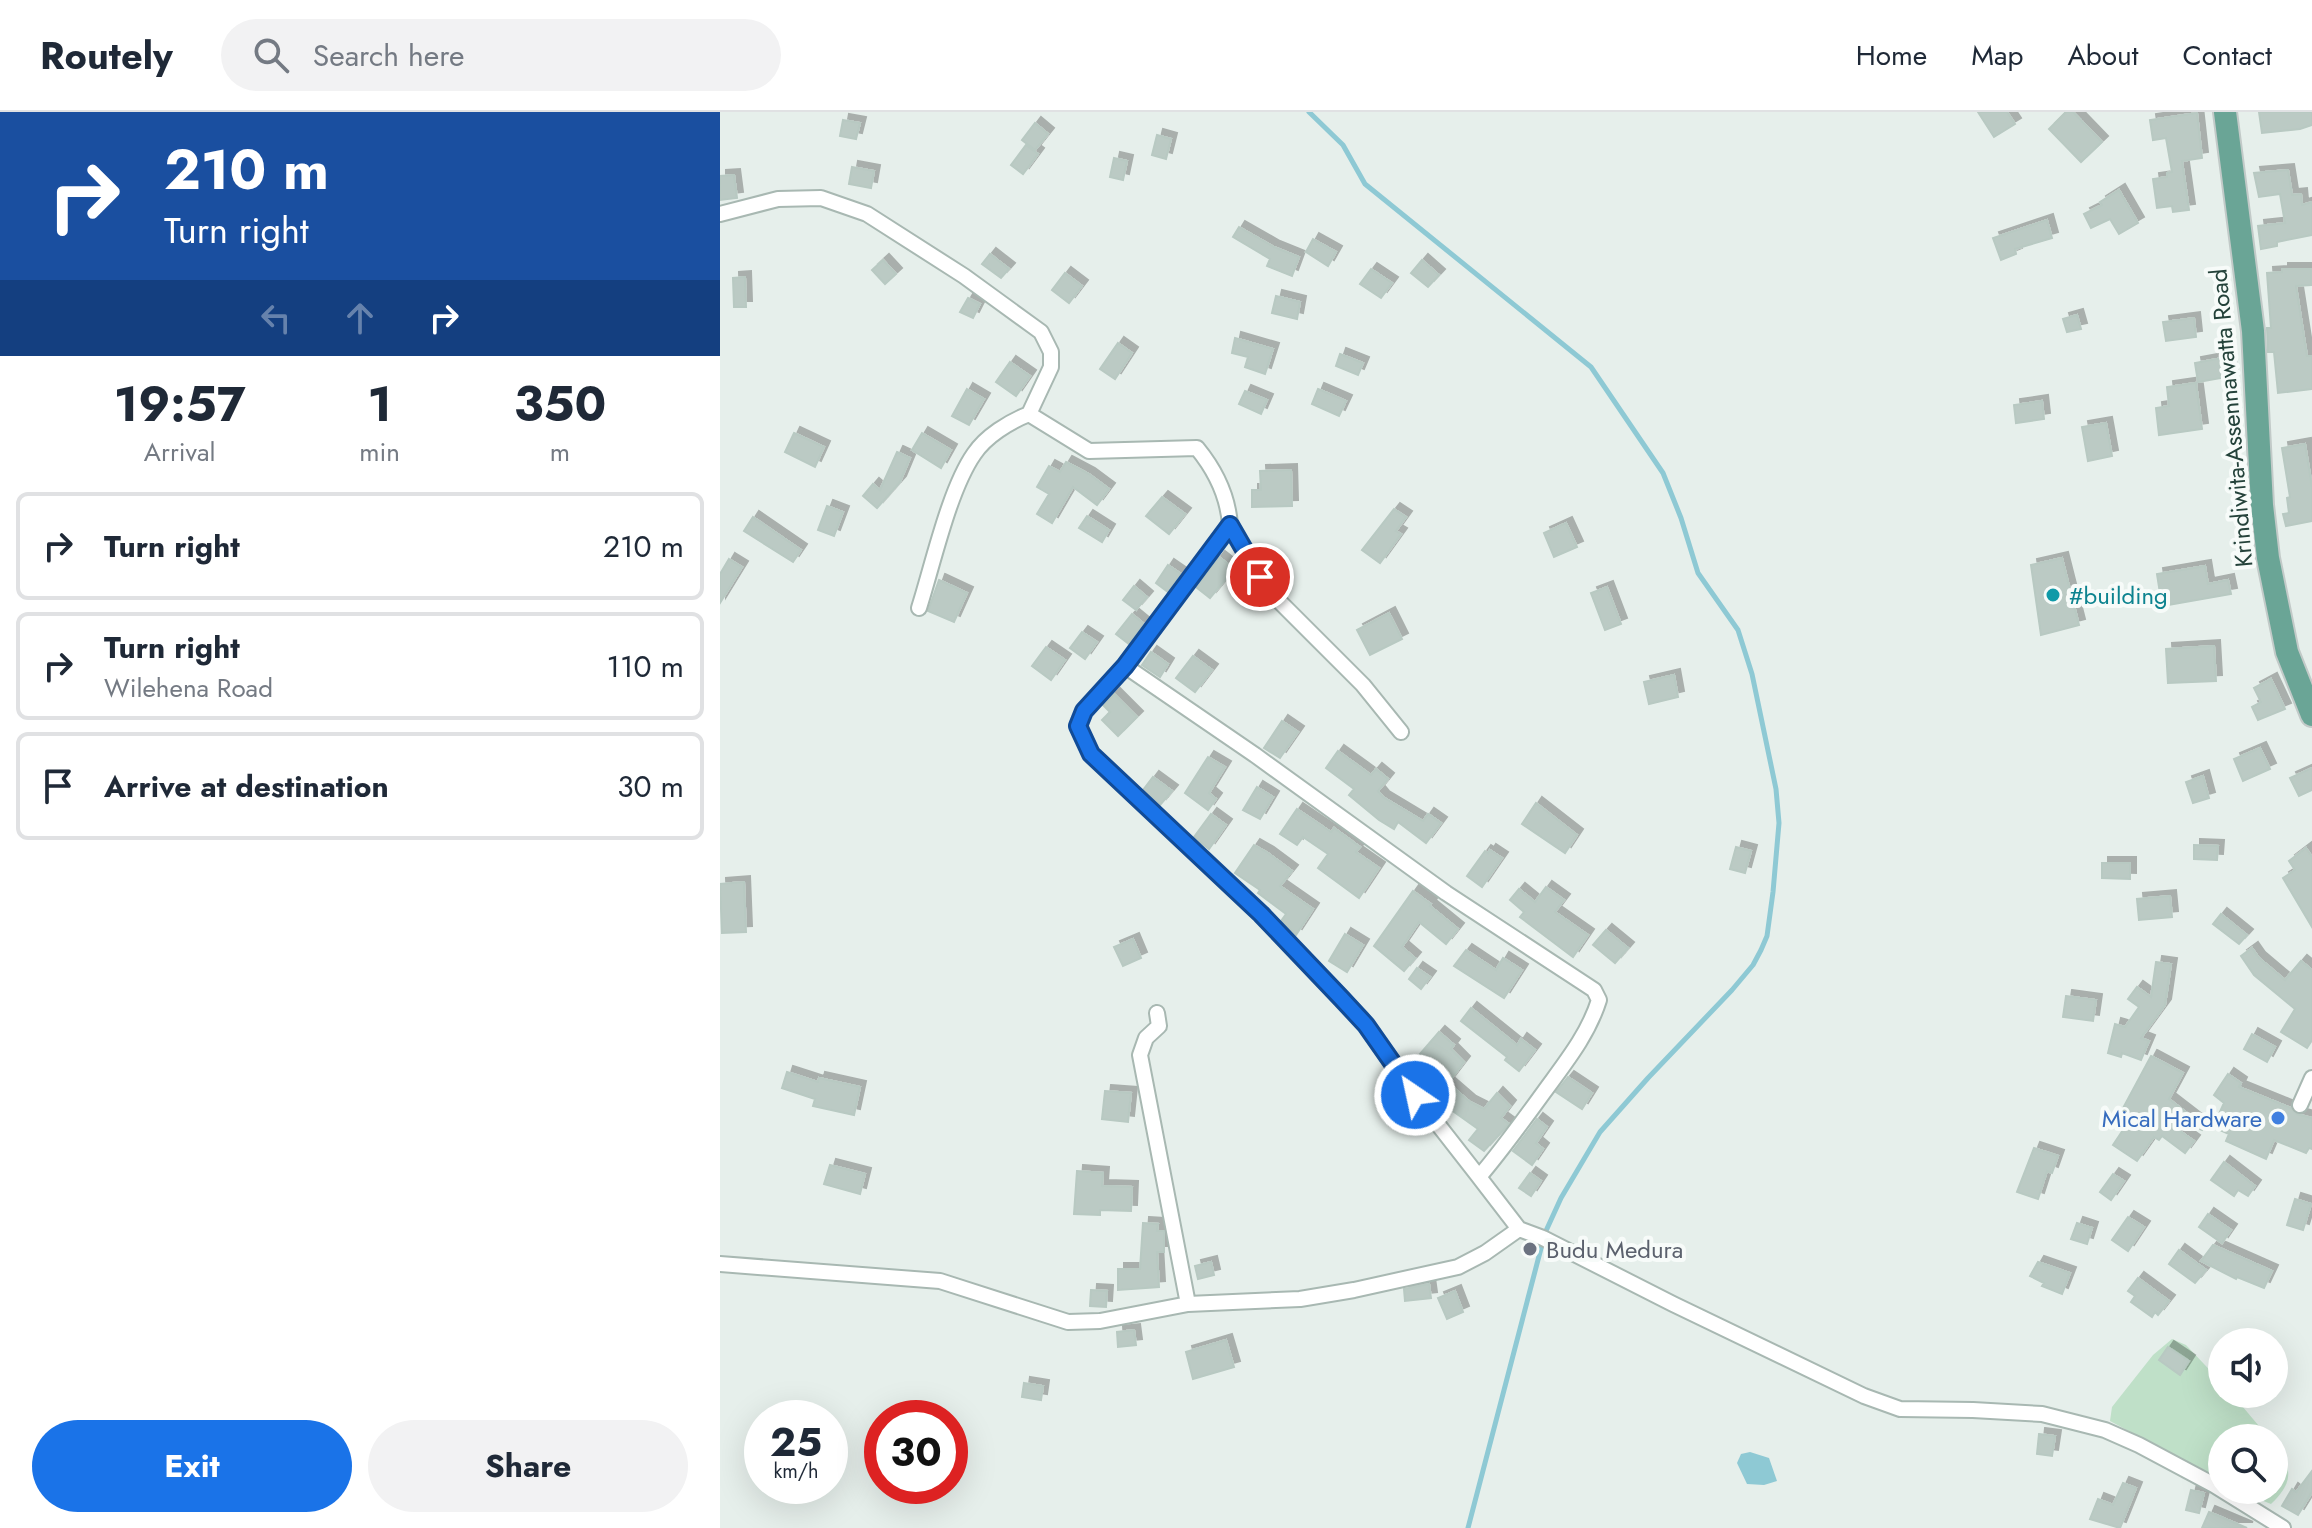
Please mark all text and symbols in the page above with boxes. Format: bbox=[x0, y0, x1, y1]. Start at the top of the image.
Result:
search box bbox=[221, 19, 781, 91]
text: Routely bbox=[40, 28, 173, 83]
icon: search bbox=[249, 33, 293, 77]
text: Search here bbox=[313, 34, 465, 77]
text: Home bbox=[1856, 35, 1927, 76]
text: Map bbox=[1971, 35, 2023, 76]
text: About bbox=[2067, 35, 2139, 76]
text: Contact bbox=[2183, 35, 2272, 76]
text: 210 m bbox=[164, 129, 329, 210]
icon: right bbox=[32, 144, 136, 248]
text: Turn right bbox=[164, 204, 309, 256]
street label: Krindiwita-Assennawatta Road bbox=[2201, 267, 2261, 569]
icon: left bbox=[254, 296, 298, 340]
icon: ahead bbox=[338, 296, 382, 340]
icon: right bbox=[422, 296, 466, 340]
text: 19:57 bbox=[114, 370, 246, 439]
text: 1 bbox=[367, 370, 392, 439]
text: 350 bbox=[514, 370, 606, 439]
text: Arrival bbox=[144, 433, 216, 471]
text: min bbox=[359, 433, 400, 471]
text: m bbox=[550, 433, 570, 471]
icon: right bbox=[36, 524, 80, 568]
text: Turn right bbox=[104, 525, 240, 568]
text: 210 m bbox=[603, 525, 684, 568]
pin bbox=[1226, 543, 1294, 611]
icon: arrive bbox=[1238, 555, 1282, 599]
place label: #building bbox=[2069, 578, 2168, 613]
marker: #building bbox=[2044, 586, 2062, 604]
text: Turn right bbox=[104, 626, 240, 669]
icon: right bbox=[36, 644, 80, 688]
text: 110 m bbox=[607, 645, 684, 688]
text: Wilehena Road bbox=[104, 669, 273, 707]
icon: arrive bbox=[36, 764, 80, 808]
text: Arrive at destination bbox=[104, 765, 389, 808]
text: 30 m bbox=[617, 765, 684, 808]
position arrow bbox=[1373, 1053, 1457, 1137]
place label: Mical Hardware bbox=[2102, 1101, 2262, 1136]
marker: Mical Hardware bbox=[2269, 1109, 2287, 1127]
place label: Budu Medura bbox=[1546, 1232, 1683, 1267]
marker: Budu Medura bbox=[1521, 1240, 1539, 1258]
map controls bbox=[2208, 1328, 2288, 1504]
button: sound bbox=[2208, 1328, 2288, 1408]
speed limit sign: 30 bbox=[864, 1400, 968, 1504]
text: 25 bbox=[770, 1413, 822, 1471]
button: Exit bbox=[32, 1420, 352, 1512]
button: Share bbox=[368, 1420, 688, 1512]
button: search bbox=[2208, 1424, 2288, 1504]
text: km/h bbox=[773, 1457, 819, 1486]

